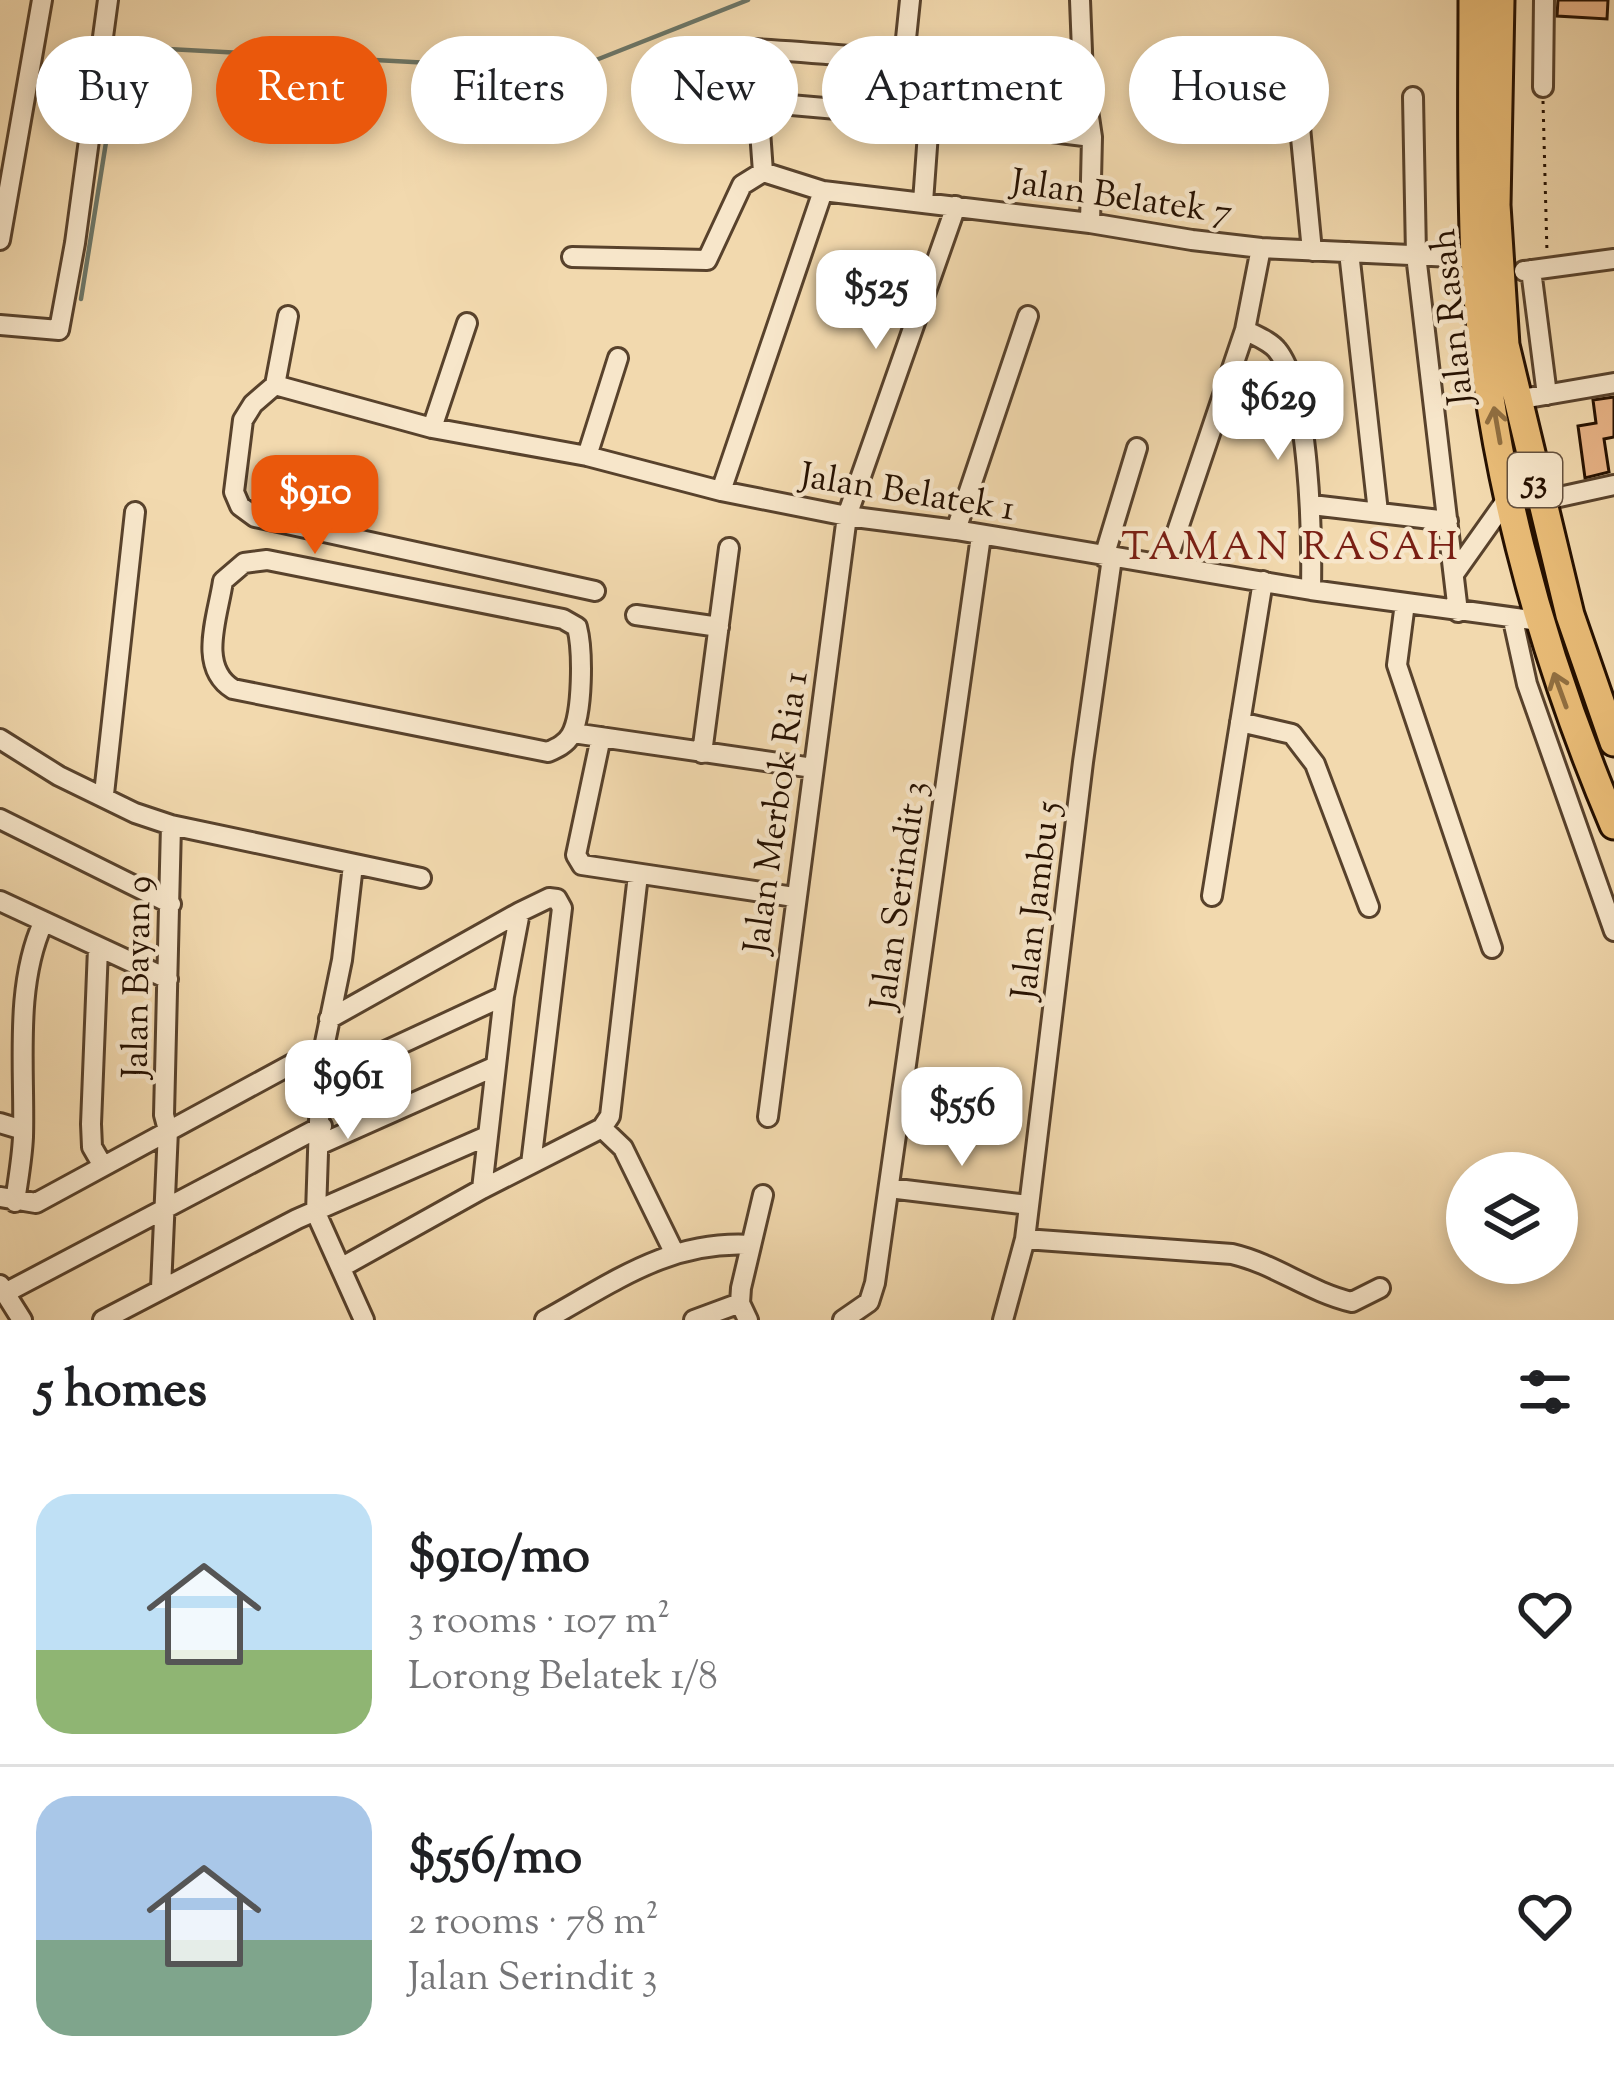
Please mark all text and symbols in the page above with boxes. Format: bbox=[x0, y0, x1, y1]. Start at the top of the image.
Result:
chip: Buy bbox=[36, 36, 192, 144]
chip: Rent bbox=[216, 36, 387, 144]
chip: Filters bbox=[411, 36, 607, 144]
chip: New bbox=[631, 36, 798, 144]
chip: Apartment bbox=[822, 36, 1105, 144]
chip: House bbox=[1129, 36, 1329, 144]
street label: Jalan Belatek 7 bbox=[1006, 157, 1235, 240]
street label: Jalan Rasah bbox=[1419, 226, 1489, 409]
pin: $525 bbox=[805, 250, 947, 352]
text: $525 bbox=[843, 261, 909, 317]
pin: $629 bbox=[1207, 361, 1349, 463]
text: $629 bbox=[1240, 372, 1317, 428]
one-way arrow bbox=[1485, 406, 1507, 445]
street label: Jalan Belatek 1 bbox=[794, 451, 1018, 537]
road number: 53 bbox=[1508, 453, 1562, 507]
pin: $910 bbox=[244, 455, 386, 557]
text: $910 bbox=[278, 466, 352, 522]
district label: TAMAN RASAH bbox=[1121, 522, 1461, 578]
street label: Jalan Merbok Ria 1 bbox=[732, 668, 823, 959]
one-way arrow bbox=[1548, 672, 1569, 709]
street label: Jalan Serindit 3 bbox=[859, 778, 943, 1015]
street label: Jalan Jambu 5 bbox=[1000, 798, 1076, 1005]
street label: Jalan Bayan 9 bbox=[111, 875, 167, 1081]
pin: $961 bbox=[277, 1040, 419, 1142]
text: $961 bbox=[312, 1051, 384, 1107]
pin: $556 bbox=[891, 1067, 1033, 1169]
text: $556 bbox=[928, 1078, 996, 1134]
map controls bbox=[1446, 1152, 1578, 1284]
button: layers bbox=[1446, 1152, 1578, 1284]
text: 5 homes bbox=[36, 1356, 207, 1429]
icon: filters bbox=[1512, 1359, 1578, 1425]
text: $910/mo bbox=[408, 1522, 590, 1595]
icon: home bbox=[132, 1542, 276, 1686]
icon: heart bbox=[1512, 1581, 1578, 1647]
text: 3 rooms · 107 m² bbox=[408, 1595, 670, 1651]
text: Lorong Belatek 1/8 bbox=[408, 1651, 718, 1707]
text: $556/mo bbox=[408, 1823, 582, 1896]
icon: home bbox=[132, 1844, 276, 1988]
icon: heart bbox=[1512, 1883, 1578, 1949]
text: 2 rooms · 78 m² bbox=[408, 1896, 659, 1952]
text: Jalan Serindit 3 bbox=[408, 1952, 658, 2008]

